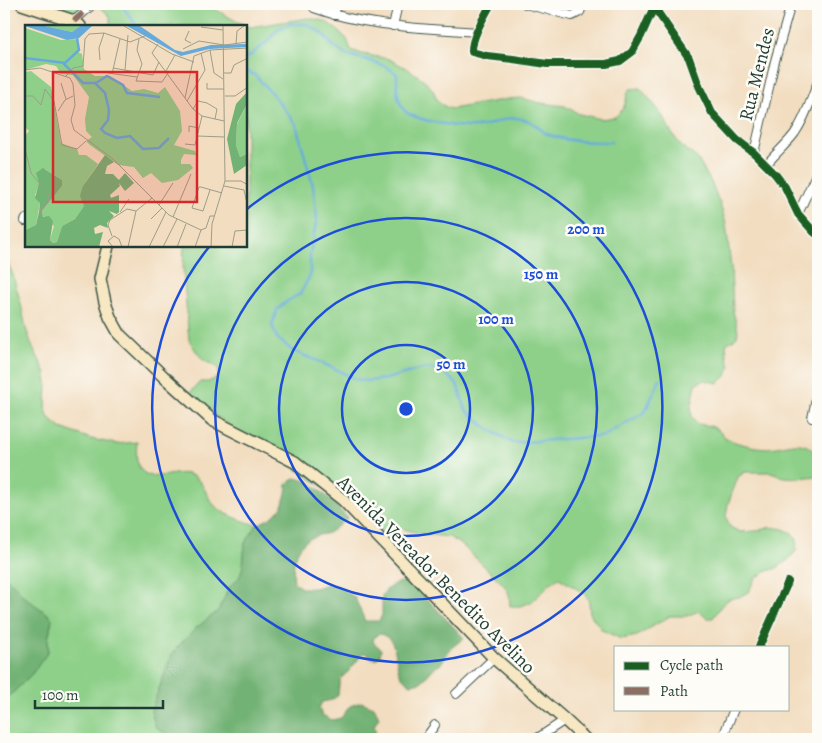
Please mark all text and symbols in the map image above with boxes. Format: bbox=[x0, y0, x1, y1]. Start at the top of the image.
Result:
inset map bbox=[25, 25, 248, 248]
street label: Rua Mendes bbox=[733, 25, 781, 123]
text: 200 m bbox=[567, 219, 605, 239]
text: 150 m bbox=[524, 264, 559, 284]
text: 100 m bbox=[478, 309, 514, 329]
text: 50 m bbox=[436, 354, 466, 374]
centre of rings bbox=[397, 400, 415, 418]
street label: Avenida Vereador Benedito Avelino bbox=[331, 469, 541, 680]
legend bbox=[614, 646, 790, 710]
text: Cycle path bbox=[660, 655, 723, 675]
scale bar bbox=[35, 678, 162, 710]
text: Path bbox=[660, 681, 688, 701]
text: 100 m bbox=[42, 685, 79, 705]

